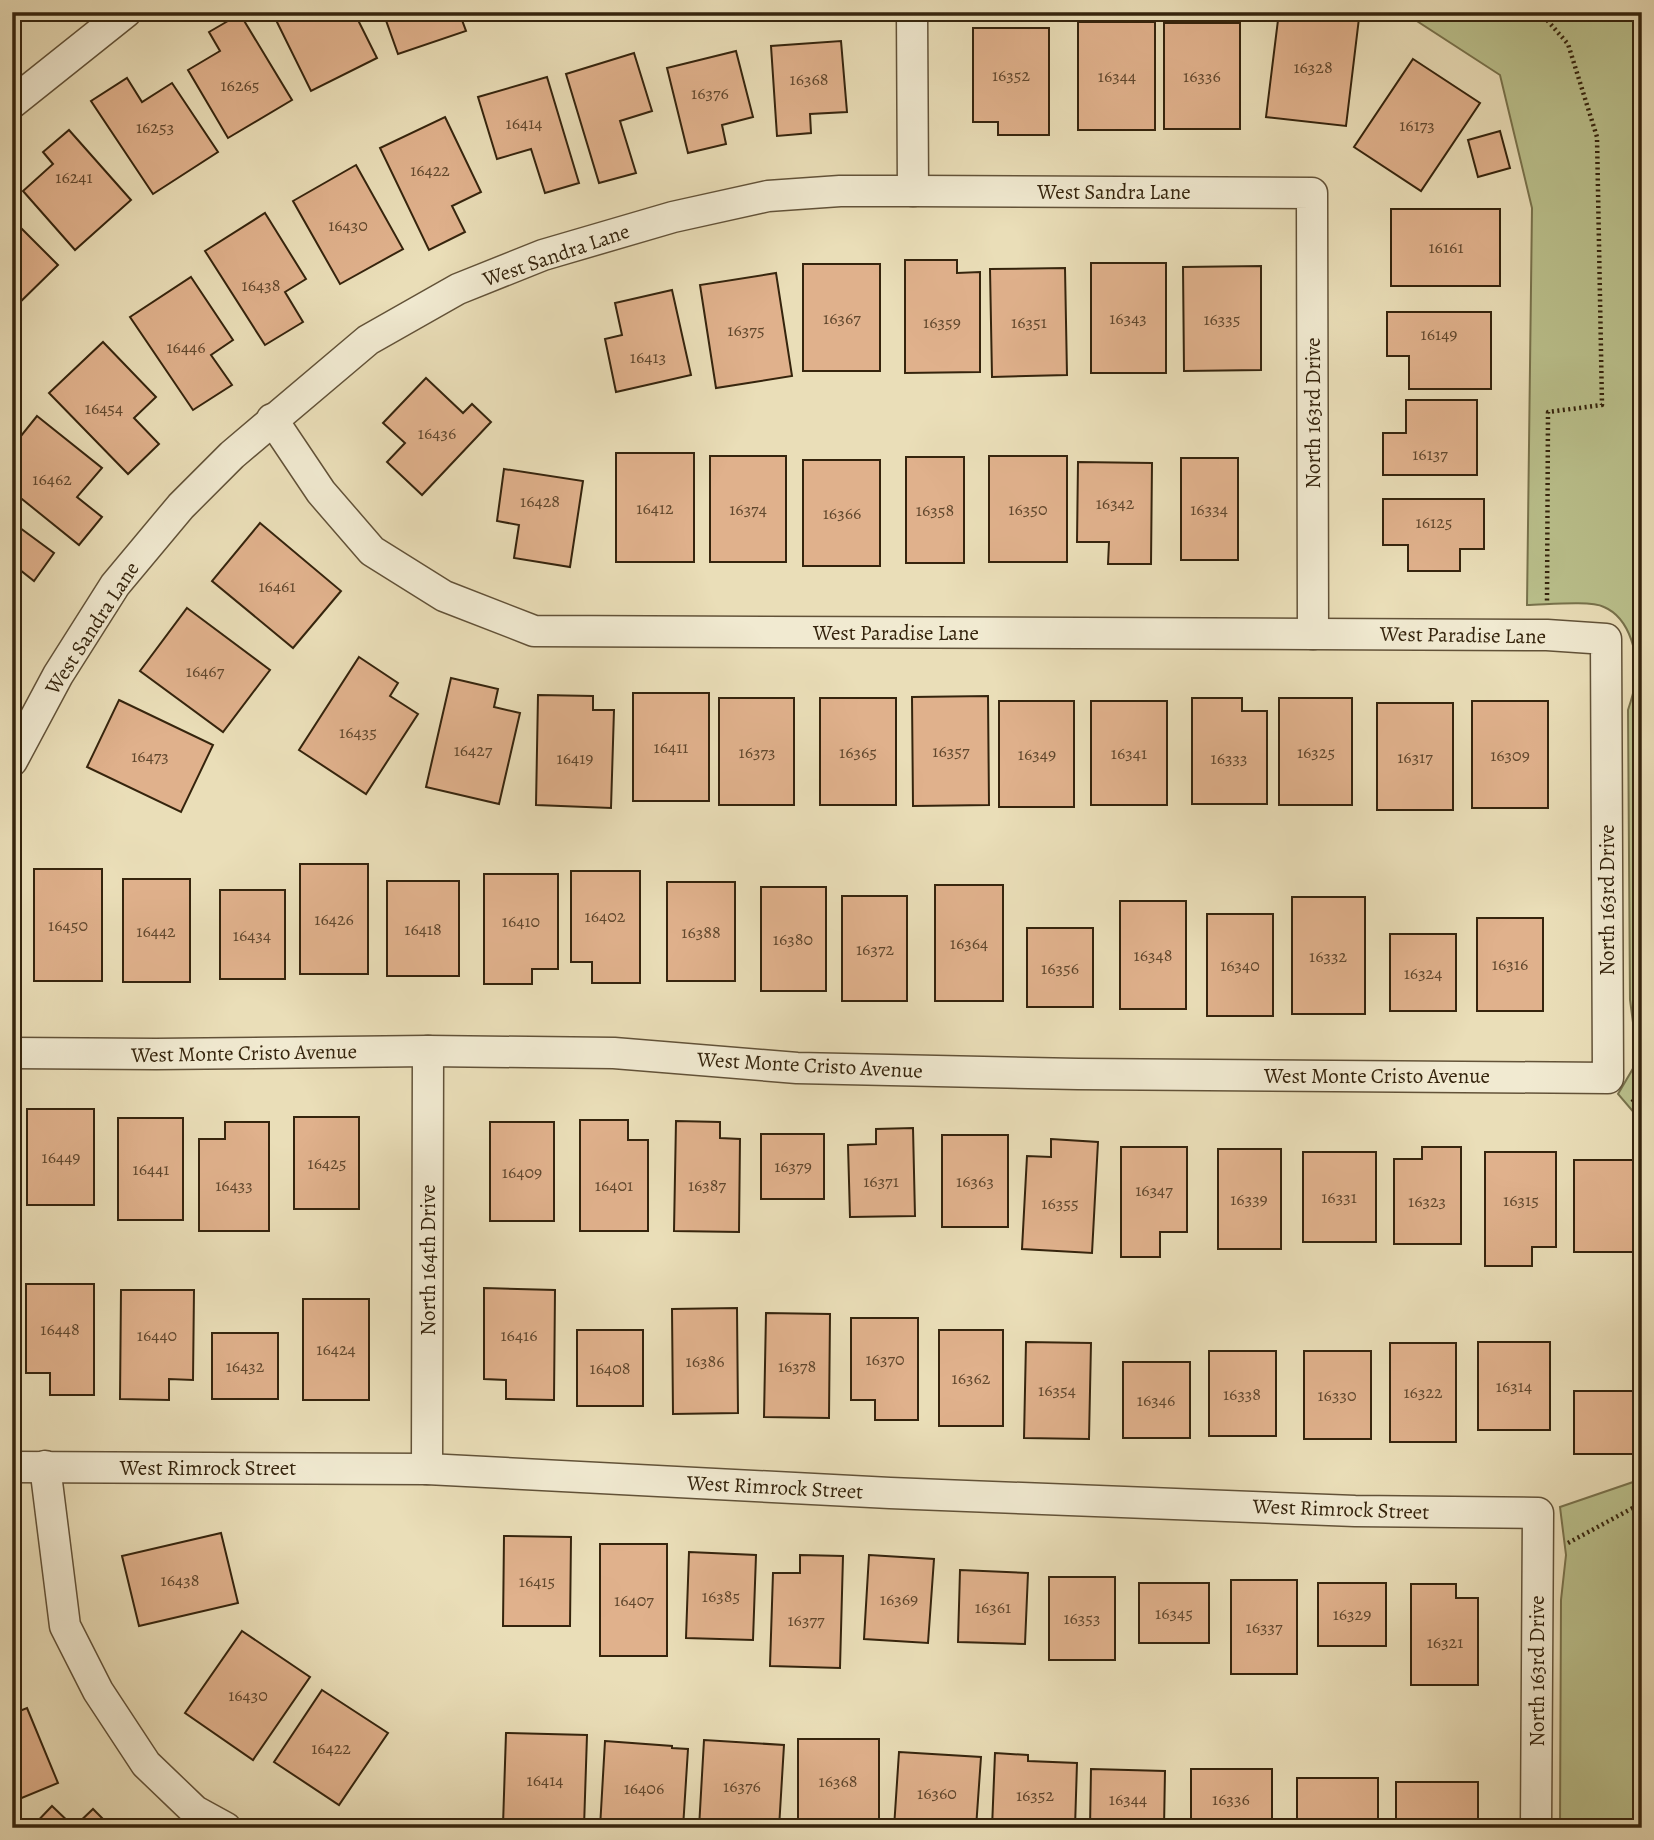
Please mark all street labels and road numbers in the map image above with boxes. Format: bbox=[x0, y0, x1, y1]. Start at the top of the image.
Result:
street label: West Sandra Lane bbox=[1036, 178, 1191, 206]
street label: West Sandra Lane bbox=[478, 217, 633, 294]
street label: North 163rd Drive bbox=[1299, 337, 1327, 489]
street label: West Sandra Lane bbox=[38, 556, 145, 701]
street label: West Paradise Lane bbox=[812, 619, 979, 647]
street label: West Paradise Lane bbox=[1379, 620, 1546, 650]
street label: North 163rd Drive bbox=[1593, 824, 1621, 976]
street label: West Monte Cristo Avenue bbox=[130, 1037, 357, 1069]
street label: West Monte Cristo Avenue bbox=[695, 1045, 924, 1085]
street label: West Monte Cristo Avenue bbox=[1263, 1062, 1490, 1090]
street label: North 164th Drive bbox=[414, 1184, 442, 1336]
street label: West Rimrock Street bbox=[119, 1454, 296, 1482]
street label: West Rimrock Street bbox=[685, 1468, 864, 1506]
street label: West Rimrock Street bbox=[1251, 1492, 1430, 1526]
street label: North 163rd Drive bbox=[1523, 1595, 1551, 1747]

